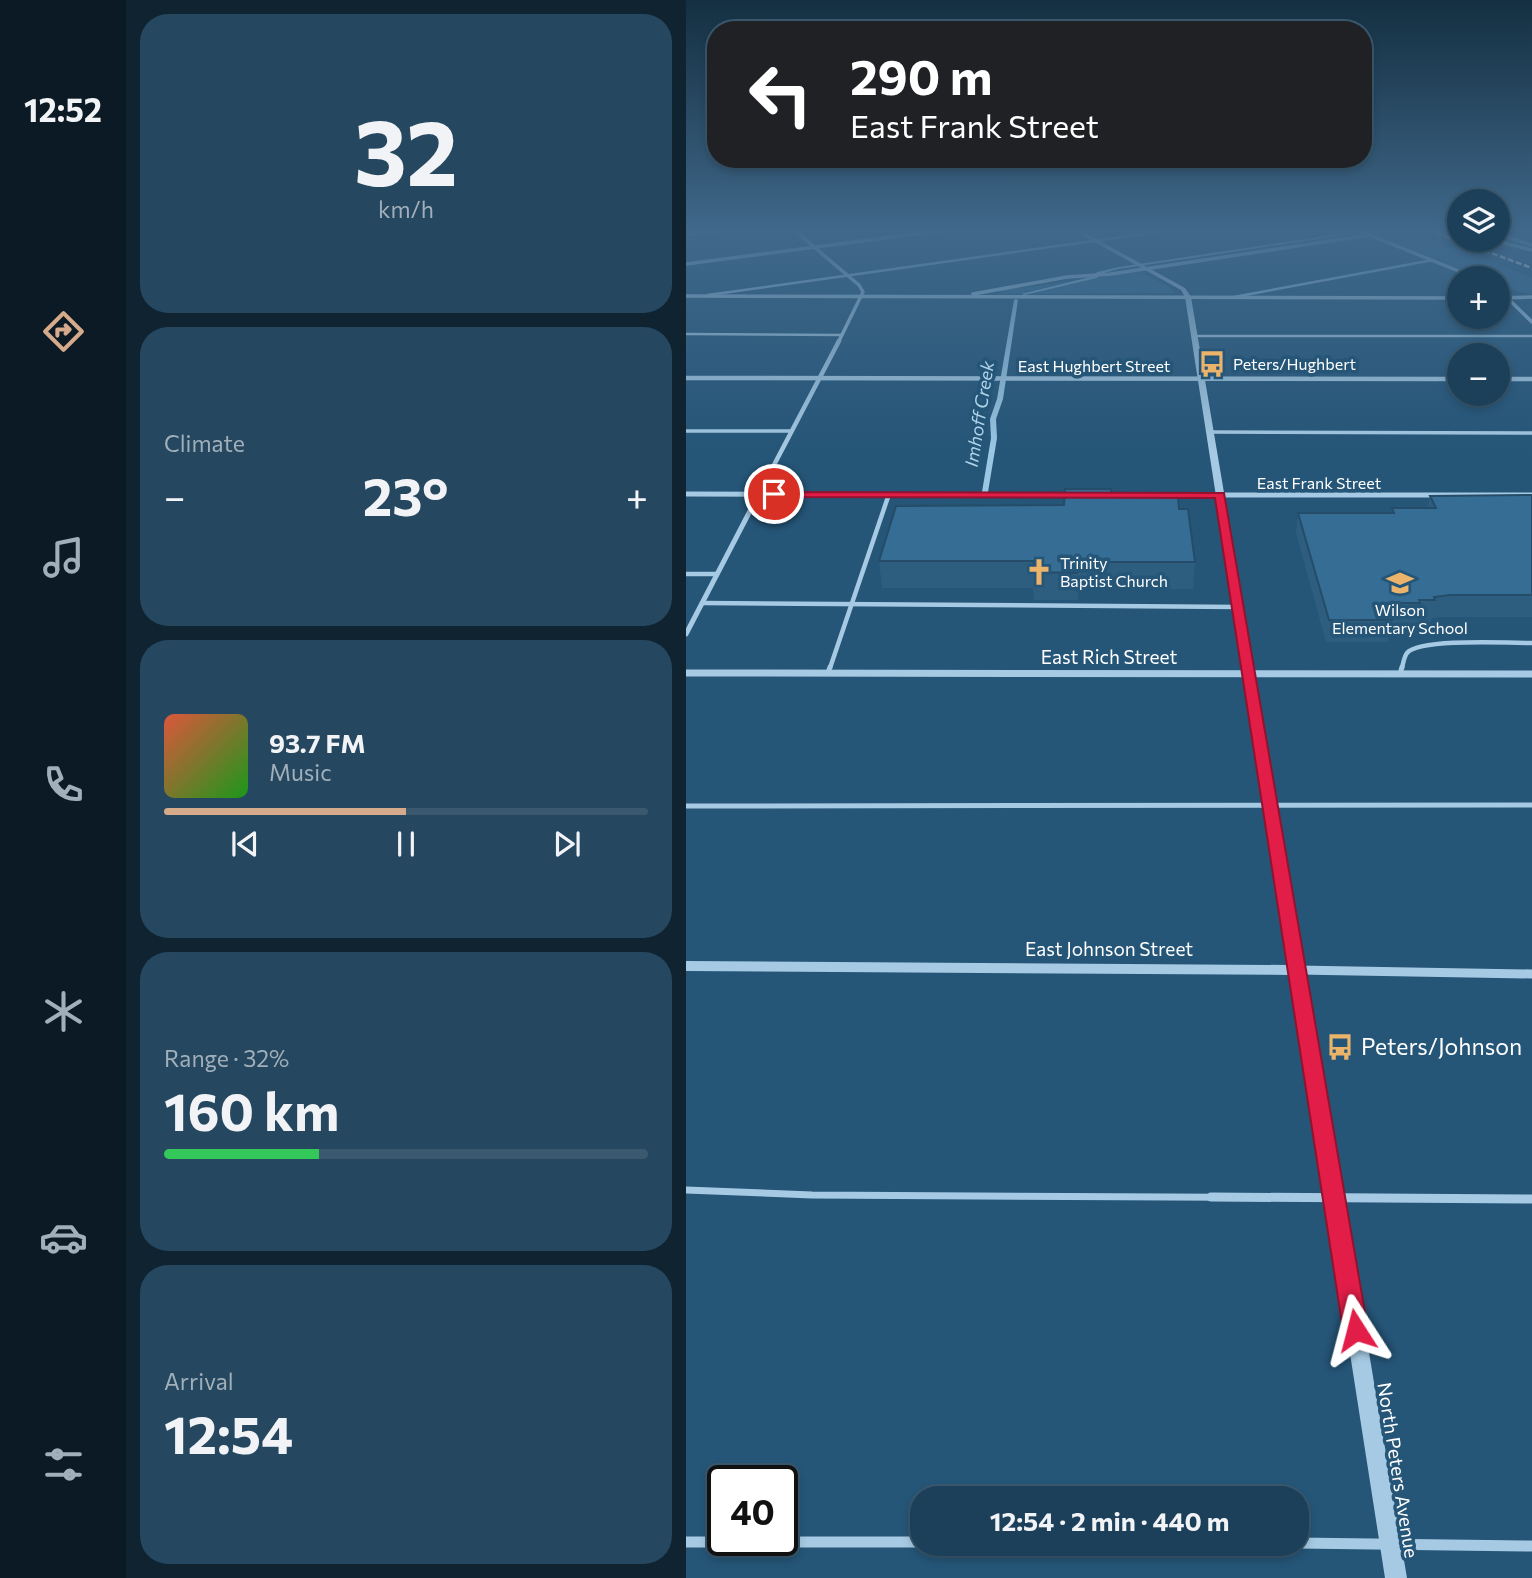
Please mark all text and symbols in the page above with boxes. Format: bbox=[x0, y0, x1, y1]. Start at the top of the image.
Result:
text: 290 m bbox=[850, 45, 992, 105]
icon: left bbox=[735, 49, 826, 140]
text: 12:52 bbox=[24, 89, 102, 129]
text: 32 bbox=[354, 93, 458, 205]
text: East Frank Street bbox=[850, 105, 1099, 145]
map controls bbox=[1447, 189, 1510, 406]
button: layers bbox=[1447, 189, 1510, 252]
text: km/h bbox=[378, 195, 434, 223]
button: + bbox=[1447, 266, 1510, 329]
icon: directions bbox=[39, 307, 88, 356]
button: − bbox=[1447, 343, 1510, 406]
bus stop icon: Peters/Hughbert bbox=[1197, 349, 1227, 379]
place label: Peters/Hughbert bbox=[1233, 354, 1357, 373]
street label: East Hughbert Street bbox=[1018, 356, 1171, 375]
water label: Imhoff Creek bbox=[960, 358, 998, 468]
text: Climate bbox=[164, 429, 245, 457]
text: 23° bbox=[363, 463, 449, 527]
pin bbox=[744, 464, 804, 524]
text: − bbox=[164, 472, 186, 519]
text: + bbox=[626, 472, 648, 519]
street label: East Frank Street bbox=[1257, 473, 1382, 492]
icon: arrive bbox=[755, 475, 793, 513]
icon: music bbox=[39, 533, 88, 582]
place label: Trinity Baptist Church bbox=[1060, 553, 1168, 590]
church icon: Trinity Baptist Church bbox=[1024, 557, 1054, 587]
school or university icon: Wilson Elementary School bbox=[1385, 568, 1415, 598]
place label: Wilson Elementary School bbox=[1332, 600, 1468, 637]
street label: East Rich Street bbox=[1041, 645, 1177, 668]
text: 93.7 FM bbox=[269, 727, 366, 758]
text: Music bbox=[269, 758, 332, 786]
icon: phone bbox=[39, 760, 88, 809]
icon: previous bbox=[226, 825, 264, 863]
icon: pause bbox=[387, 825, 425, 863]
icon: next bbox=[548, 825, 586, 863]
street label: East Johnson Street bbox=[1025, 937, 1193, 960]
icon: climate bbox=[39, 987, 88, 1036]
bus stop icon: Peters/Johnson bbox=[1325, 1032, 1355, 1062]
place label: Peters/Johnson bbox=[1361, 1032, 1522, 1060]
text: Range · 32% bbox=[164, 1044, 289, 1072]
text: 160 km bbox=[164, 1078, 339, 1142]
icon: car bbox=[39, 1213, 88, 1262]
position arrow bbox=[1319, 1293, 1393, 1367]
text: Arrival bbox=[164, 1367, 234, 1395]
street label: North Peters Avenue bbox=[1373, 1380, 1424, 1559]
text: 12:54 bbox=[164, 1401, 293, 1465]
icon: filters bbox=[39, 1440, 88, 1489]
speed limit sign: 40 bbox=[707, 1465, 798, 1556]
text: 12:54 · 2 min · 440 m bbox=[990, 1505, 1229, 1536]

